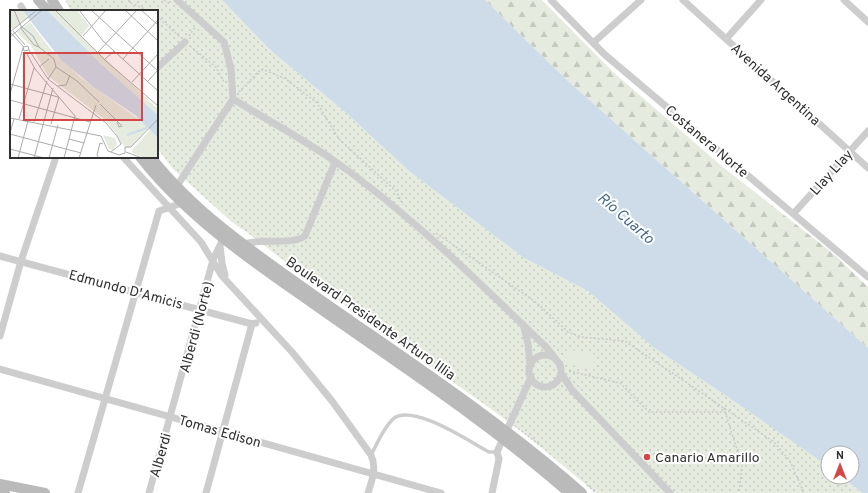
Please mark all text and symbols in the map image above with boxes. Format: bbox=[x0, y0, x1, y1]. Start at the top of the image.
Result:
inset map bbox=[10, 10, 158, 158]
street label: Avenida Argentina bbox=[727, 40, 823, 130]
street label: Costanera Norte bbox=[661, 102, 751, 182]
street label: Llay Llay bbox=[807, 147, 857, 199]
water label: Río Cuarto bbox=[593, 189, 657, 249]
street label: Boulevard Presidente Arturo Illia bbox=[282, 254, 458, 384]
street label: Edmundo D'Amicis bbox=[67, 267, 184, 314]
street label: Alberdi (Norte) bbox=[177, 280, 218, 375]
street label: Tomas Edison bbox=[176, 413, 263, 452]
street label: Alberdi bbox=[147, 431, 176, 480]
north arrow bbox=[820, 445, 860, 485]
text: N bbox=[836, 449, 844, 463]
place label: Canario Amarillo bbox=[655, 450, 760, 467]
marker: Canario Amarillo bbox=[642, 452, 652, 462]

